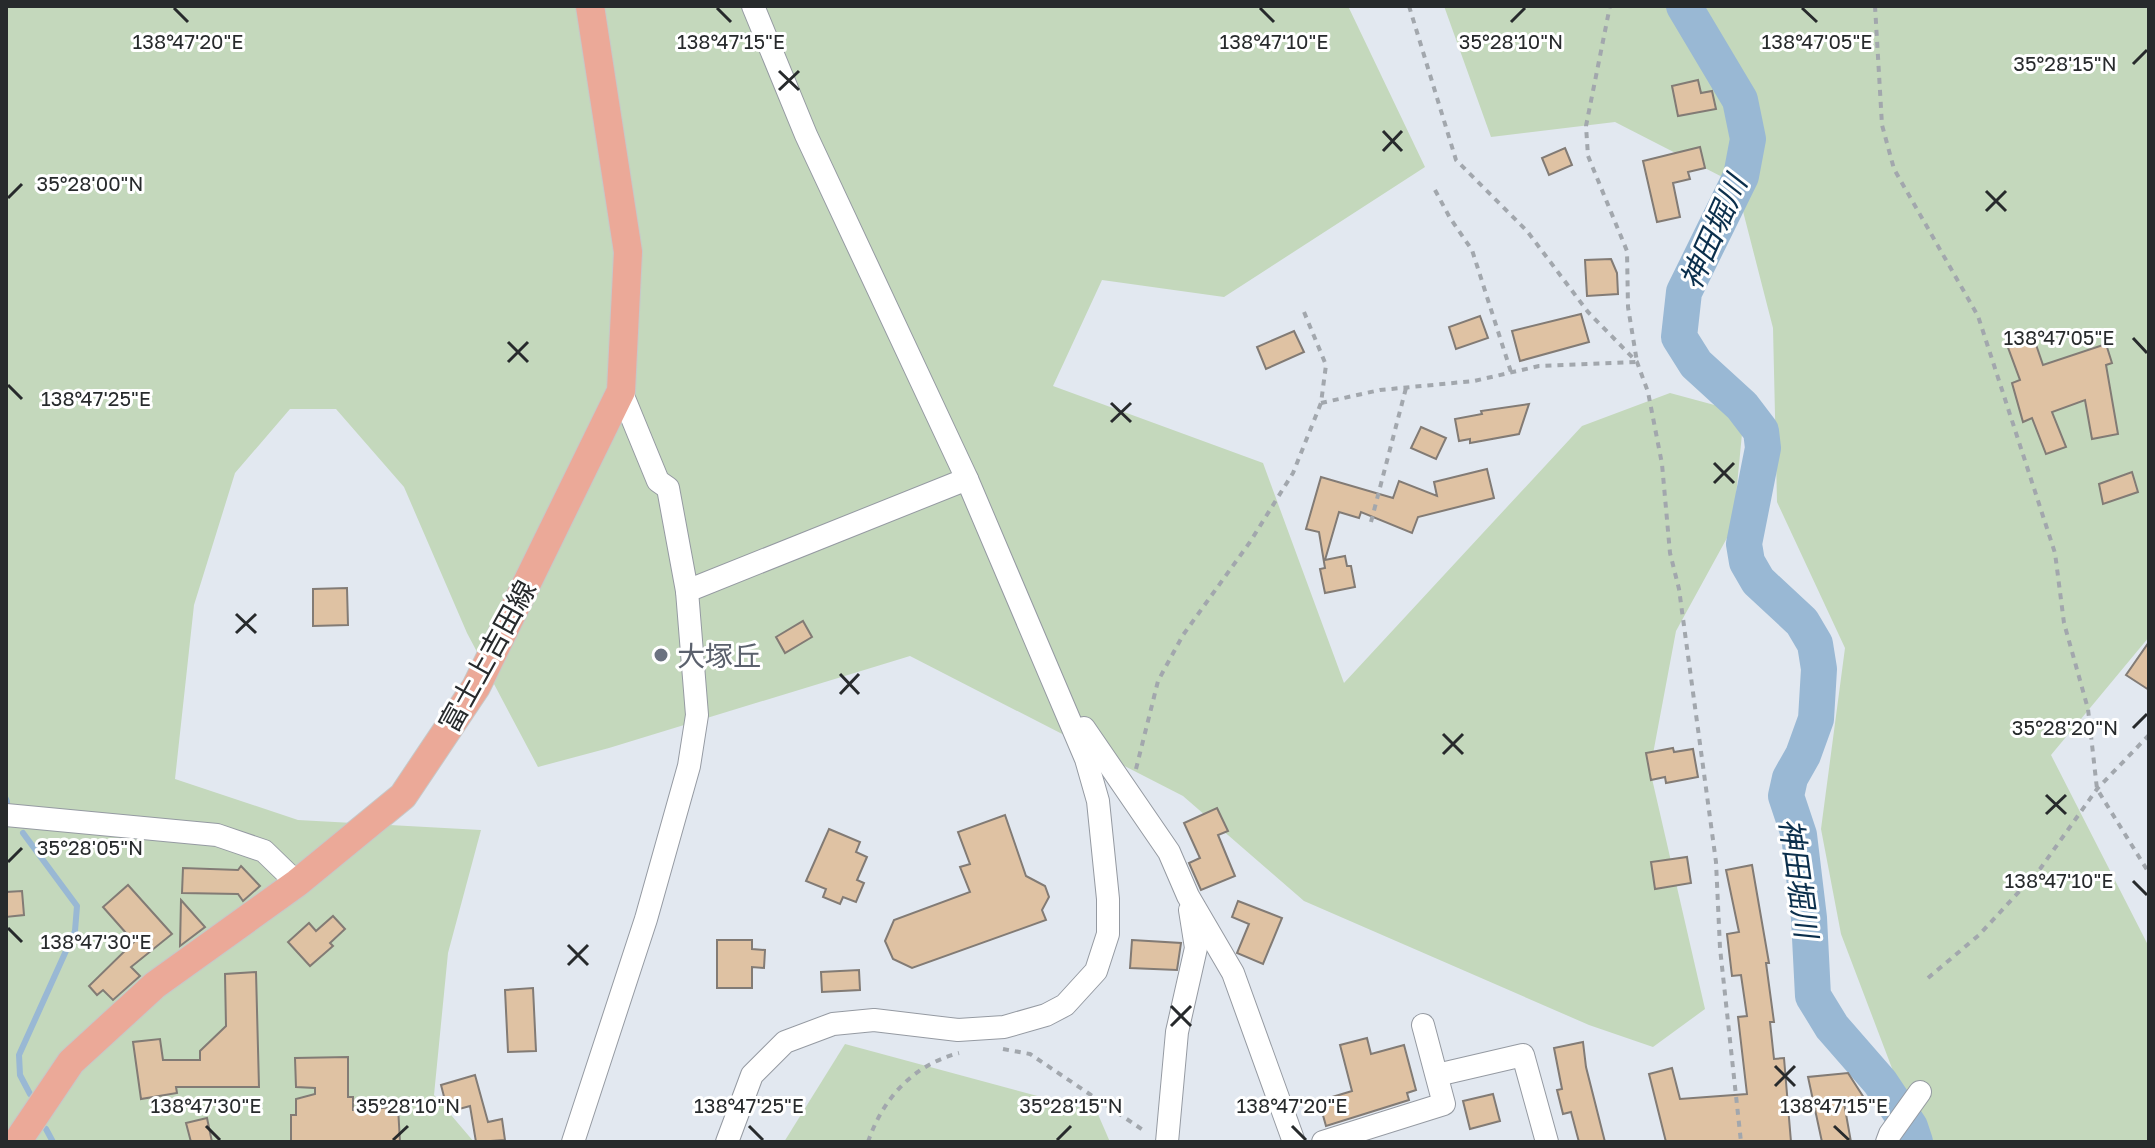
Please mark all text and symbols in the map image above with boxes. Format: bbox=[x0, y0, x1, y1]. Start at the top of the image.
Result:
text: 138°47'20"E bbox=[133, 29, 243, 53]
text: 138°47'15"E bbox=[677, 29, 785, 53]
text: 138°47'10"E bbox=[1220, 29, 1328, 53]
text: 35°28'10"N bbox=[1459, 29, 1563, 53]
text: 138°47'05"E bbox=[1762, 29, 1872, 53]
text: 35°28'15"N bbox=[2013, 51, 2117, 75]
water label: 神田堀川 bbox=[1672, 167, 1755, 294]
text: 35°28'00"N bbox=[36, 171, 144, 195]
text: 138°47'05"E bbox=[2004, 325, 2114, 349]
text: 138°47'25"E bbox=[41, 386, 151, 410]
street label: 富士上吉田線 bbox=[432, 575, 542, 737]
place label: 大塚丘 bbox=[677, 639, 761, 672]
marker: 大塚丘 bbox=[652, 646, 670, 664]
text: 35°28'20"N bbox=[2012, 715, 2118, 739]
water label: 神田堀川 bbox=[1773, 816, 1826, 943]
text: 35°28'05"N bbox=[37, 835, 143, 859]
text: 138°47'10"E bbox=[2005, 868, 2113, 892]
text: 138°47'30"E bbox=[41, 929, 151, 953]
text: 138°47'30"E bbox=[151, 1093, 261, 1117]
text: 35°28'10"N bbox=[356, 1093, 460, 1117]
text: 138°47'25"E bbox=[694, 1093, 804, 1117]
text: 35°28'15"N bbox=[1019, 1093, 1123, 1117]
text: 138°47'20"E bbox=[1237, 1093, 1347, 1117]
text: 138°47'15"E bbox=[1780, 1093, 1888, 1117]

